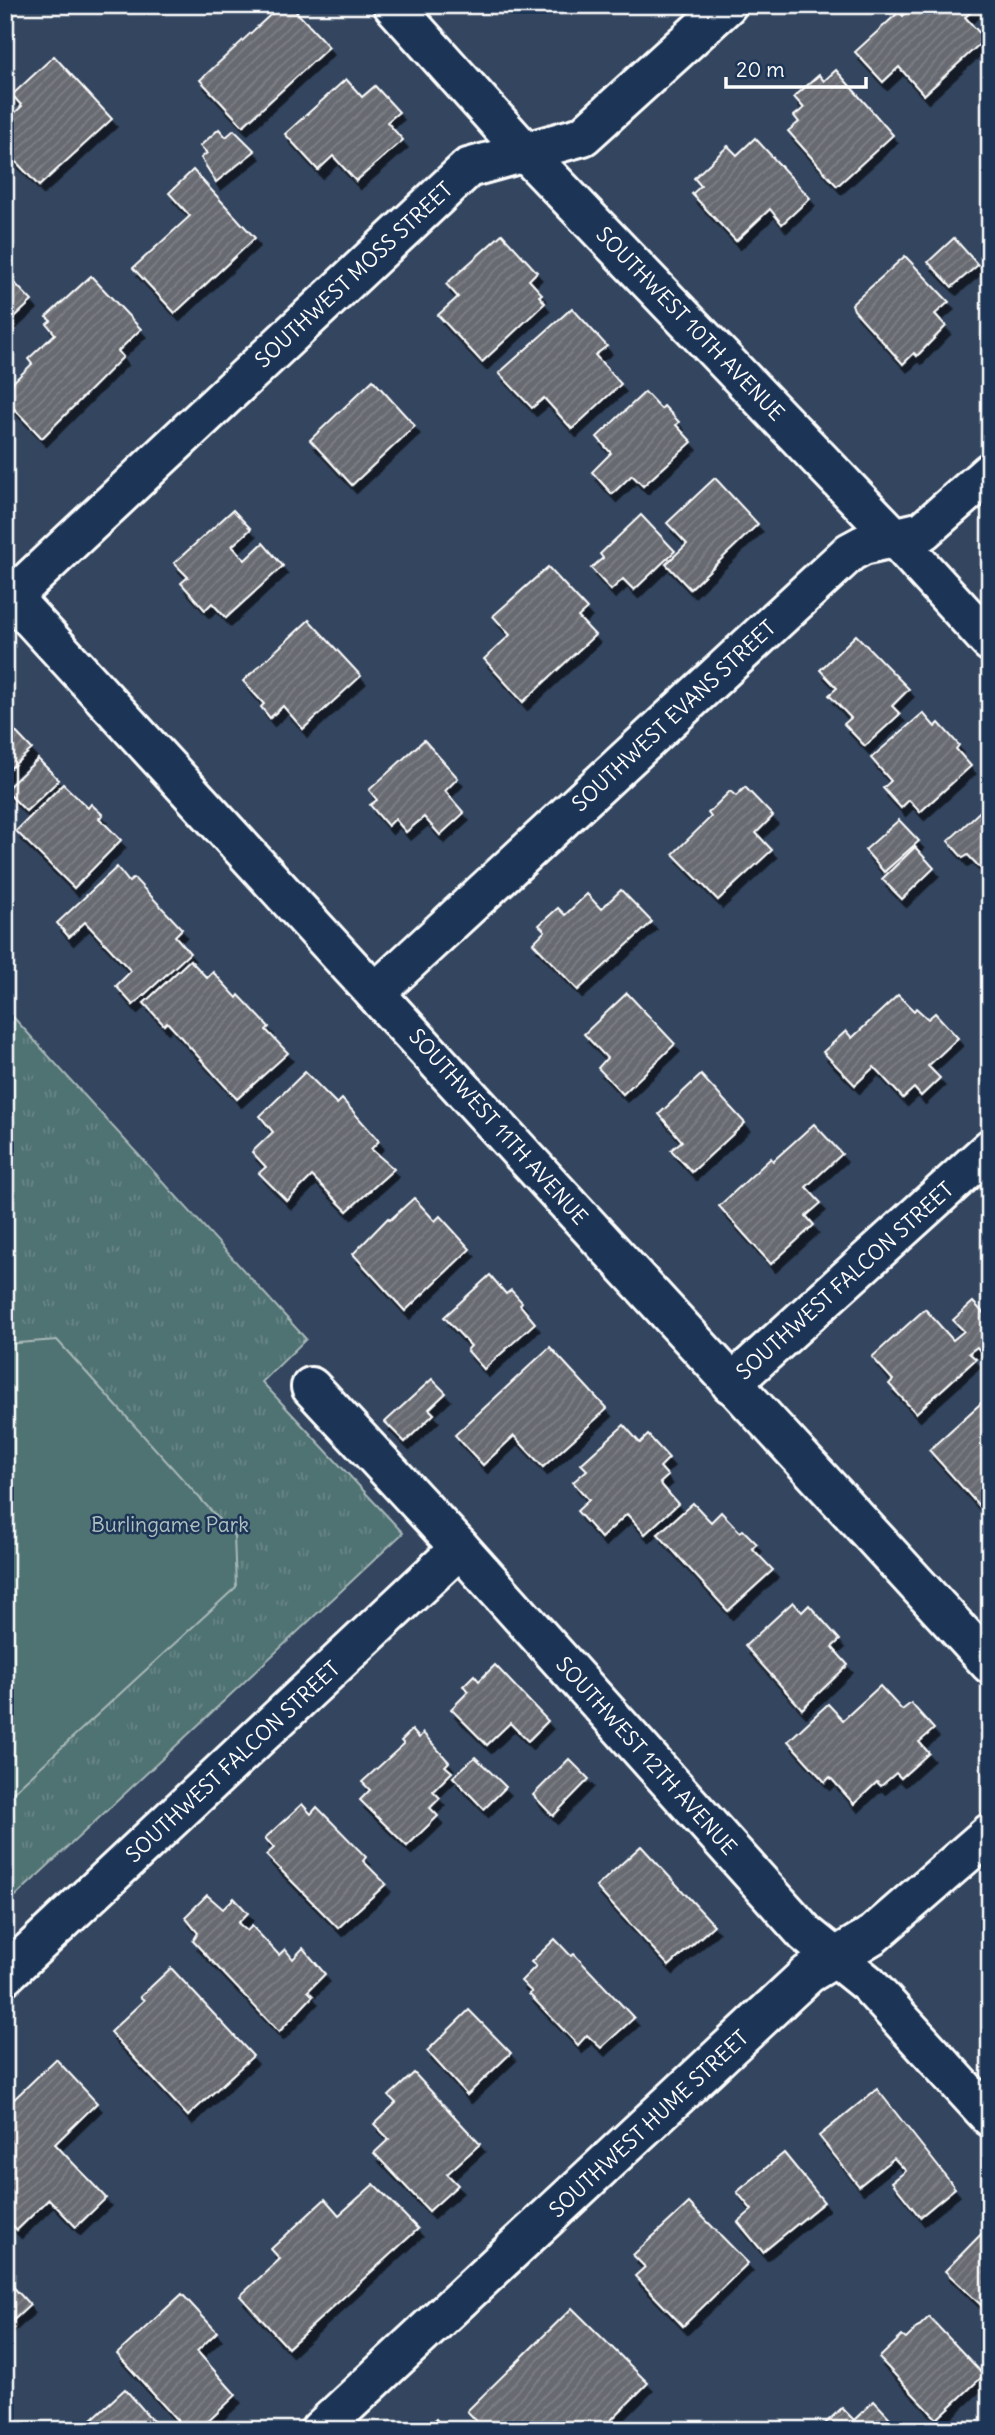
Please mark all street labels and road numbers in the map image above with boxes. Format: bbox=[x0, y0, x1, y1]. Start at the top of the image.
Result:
street label: SOUTHWEST MOSS STREET bbox=[249, 176, 458, 373]
street label: SOUTHWEST 10TH AVENUE bbox=[591, 221, 790, 426]
street label: SOUTHWEST EVANS STREET bbox=[566, 614, 781, 817]
street label: SOUTHWEST 11TH AVENUE bbox=[403, 1023, 594, 1230]
street label: SOUTHWEST FALCON STREET bbox=[730, 1176, 959, 1385]
street label: SOUTHWEST 12TH AVENUE bbox=[550, 1651, 743, 1860]
street label: SOUTHWEST FALCON STREET bbox=[120, 1655, 345, 1868]
street label: SOUTHWEST HUME STREET bbox=[543, 2024, 754, 2223]

